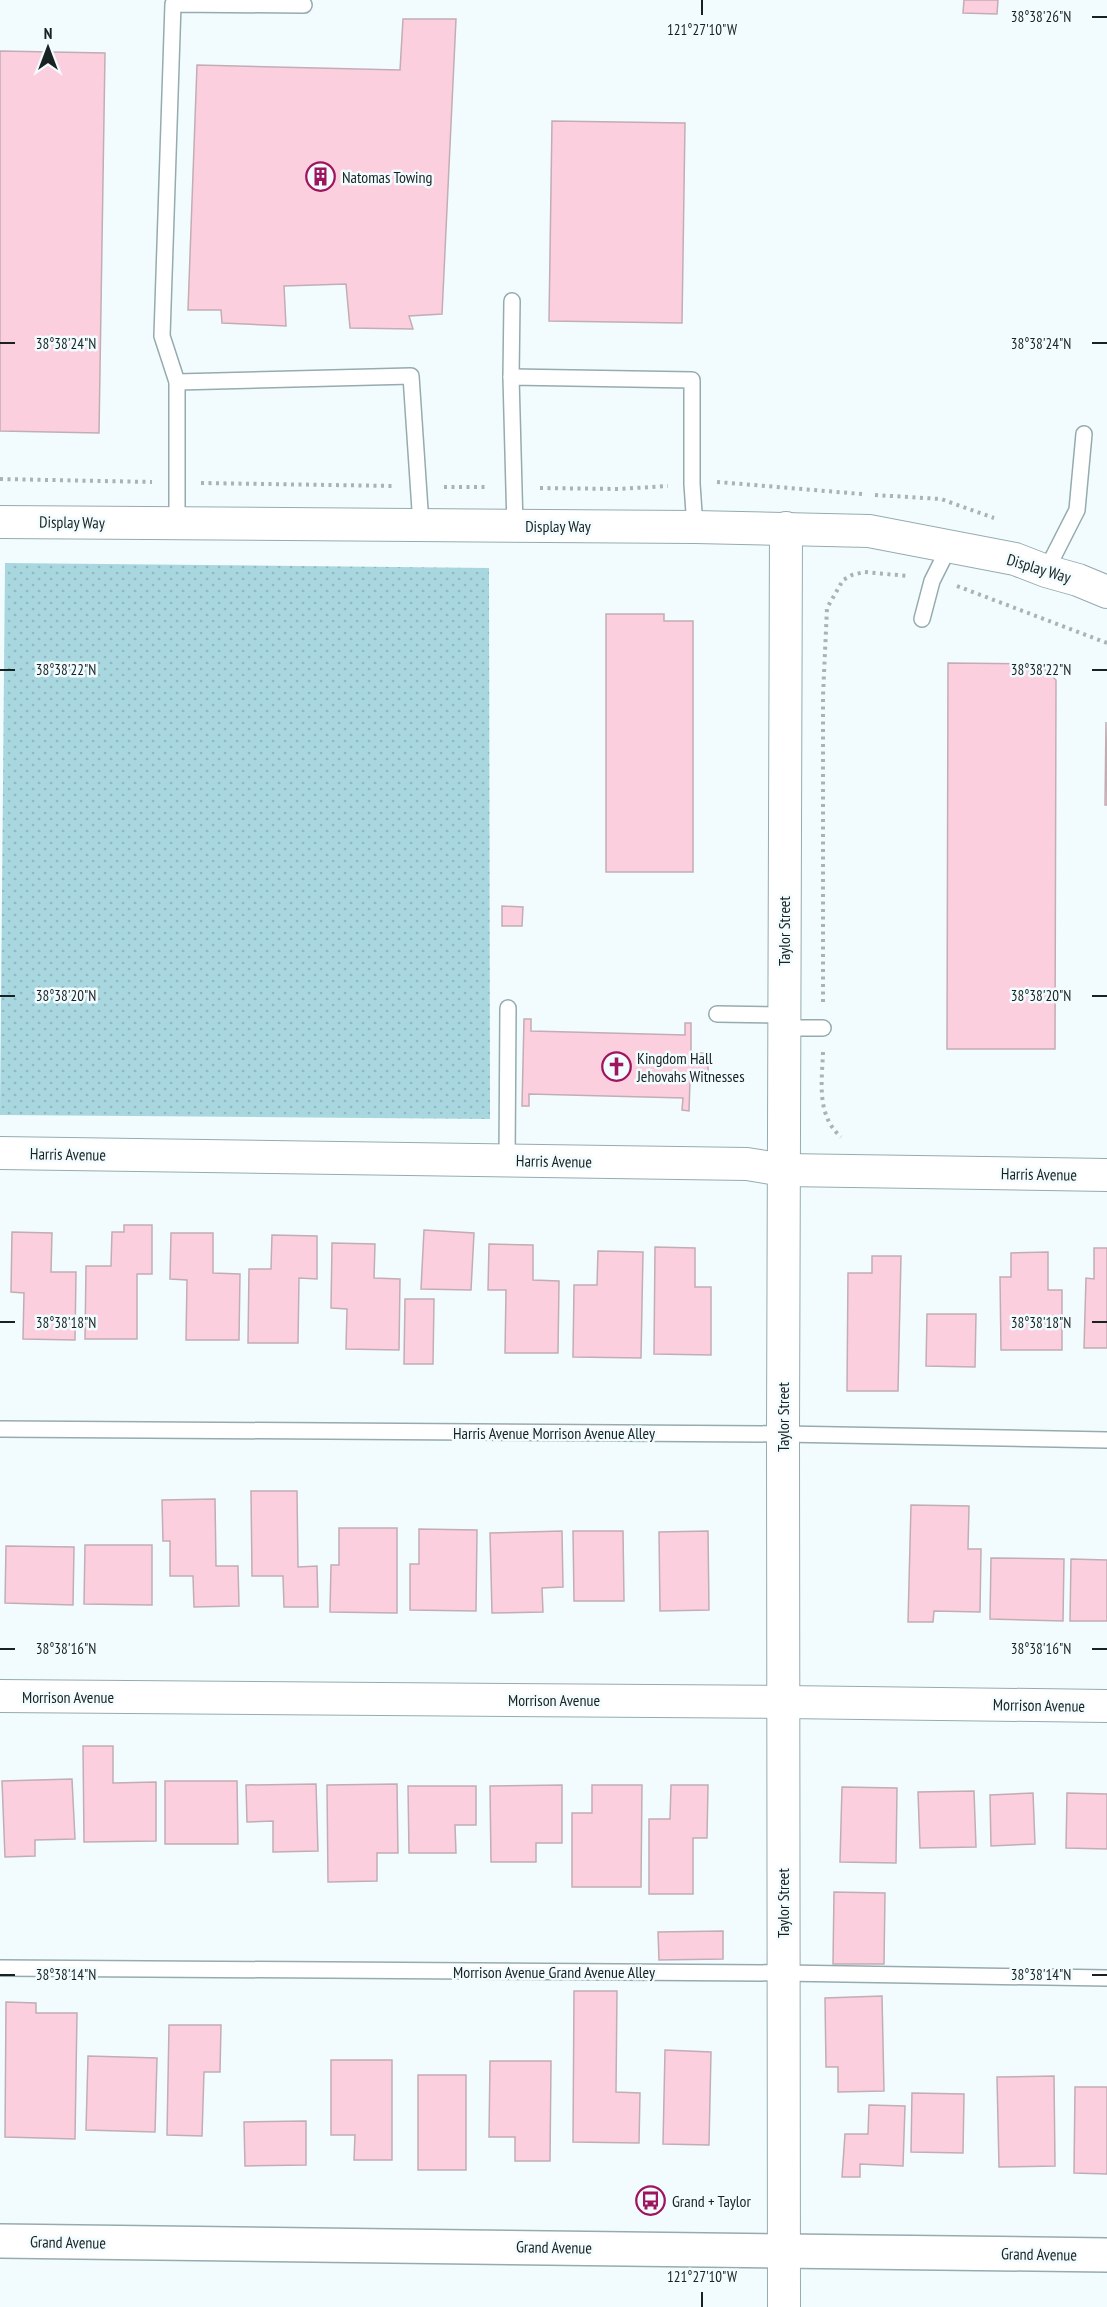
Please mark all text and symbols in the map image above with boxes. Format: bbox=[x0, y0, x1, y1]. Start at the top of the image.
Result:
text: 38°38'26"N bbox=[1011, 7, 1071, 26]
north arrow bbox=[18, 18, 78, 78]
text: 121°27'10"W bbox=[667, 20, 737, 39]
text: N bbox=[44, 23, 52, 43]
building icon: Natomas Towing bbox=[305, 161, 337, 193]
place label: Natomas Towing bbox=[342, 167, 433, 187]
text: 38°38'24"N bbox=[36, 334, 96, 353]
text: 38°38'24"N bbox=[1011, 334, 1071, 353]
street label: Display Way bbox=[39, 511, 105, 533]
street label: Display Way bbox=[525, 516, 591, 536]
street label: Display Way bbox=[1005, 549, 1073, 587]
text: 38°38'22"N bbox=[36, 660, 96, 679]
text: 38°38'22"N bbox=[1011, 660, 1071, 679]
street label: Taylor Street bbox=[774, 896, 794, 966]
text: 38°38'20"N bbox=[36, 986, 96, 1005]
text: 38°38'20"N bbox=[1011, 986, 1071, 1005]
place label: Kingdom Hall Jehovahs Witnesses bbox=[636, 1048, 745, 1086]
church icon: Kingdom Hall Jehovahs Witnesses bbox=[600, 1051, 632, 1083]
street label: Harris Avenue bbox=[30, 1143, 106, 1165]
street label: Harris Avenue bbox=[516, 1150, 592, 1172]
street label: Harris Avenue bbox=[1001, 1163, 1077, 1185]
text: 38°38'18"N bbox=[36, 1313, 96, 1332]
text: 38°38'18"N bbox=[1011, 1313, 1071, 1332]
street label: Taylor Street bbox=[773, 1382, 793, 1452]
street label: Harris Avenue Morrison Avenue Alley bbox=[453, 1423, 655, 1443]
text: 38°38'16"N bbox=[36, 1639, 96, 1658]
text: 38°38'16"N bbox=[1011, 1639, 1071, 1658]
street label: Morrison Avenue bbox=[22, 1687, 114, 1707]
street label: Morrison Avenue bbox=[508, 1690, 600, 1710]
street label: Morrison Avenue bbox=[993, 1694, 1085, 1716]
street label: Taylor Street bbox=[773, 1868, 793, 1938]
street label: Morrison Avenue Grand Avenue Alley bbox=[453, 1962, 655, 1982]
text: 38°38'14"N bbox=[36, 1965, 96, 1984]
text: 38°38'14"N bbox=[1011, 1965, 1071, 1984]
bus stop icon: Grand + Taylor bbox=[635, 2185, 667, 2217]
place label: Grand + Taylor bbox=[672, 2191, 751, 2211]
street label: Grand Avenue bbox=[30, 2231, 106, 2253]
street label: Grand Avenue bbox=[516, 2236, 592, 2258]
street label: Grand Avenue bbox=[1001, 2243, 1077, 2265]
text: 121°27'10"W bbox=[667, 2267, 737, 2286]

